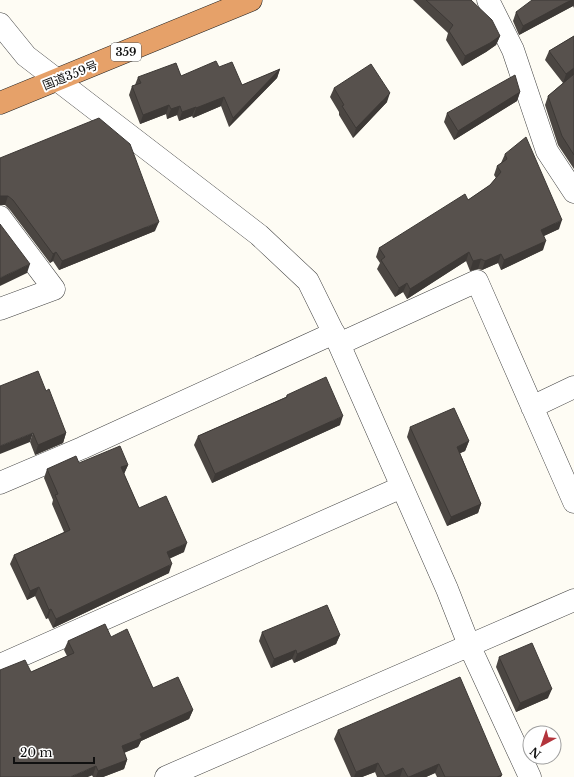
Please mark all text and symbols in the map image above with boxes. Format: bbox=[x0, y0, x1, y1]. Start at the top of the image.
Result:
road number: 359 bbox=[111, 43, 141, 61]
street label: 国道359号 bbox=[40, 57, 100, 93]
north arrow bbox=[522, 725, 562, 765]
scale bar bbox=[14, 739, 94, 765]
text: N bbox=[527, 744, 544, 761]
text: 20 m bbox=[20, 745, 52, 760]

